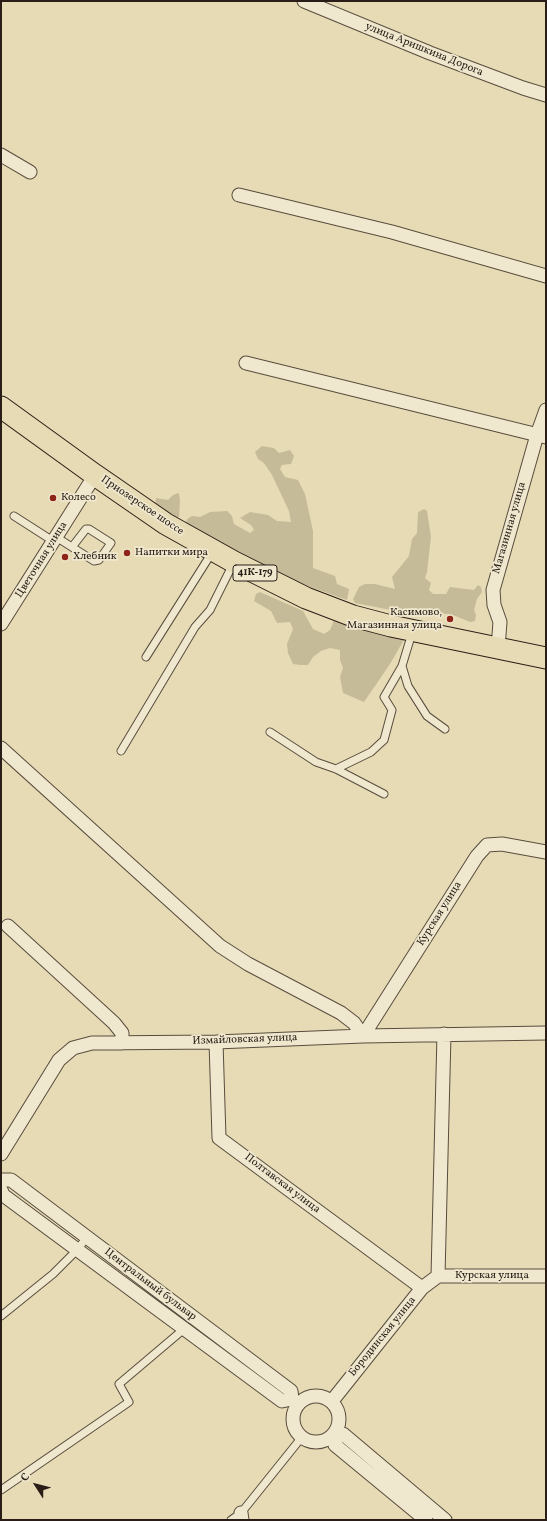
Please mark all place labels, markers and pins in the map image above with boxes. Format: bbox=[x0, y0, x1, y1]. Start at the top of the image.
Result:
place label: Колесо bbox=[61, 491, 96, 505]
marker: Колесо bbox=[48, 493, 58, 503]
place label: Напитки мира bbox=[135, 546, 208, 560]
marker: Напитки мира bbox=[122, 548, 132, 558]
place label: Хлебник bbox=[73, 550, 117, 564]
marker: Хлебник bbox=[60, 552, 70, 562]
place label: Касимово, Магазинная улица bbox=[347, 606, 442, 632]
marker: Касимово, Магазинная улица bbox=[445, 614, 455, 624]

